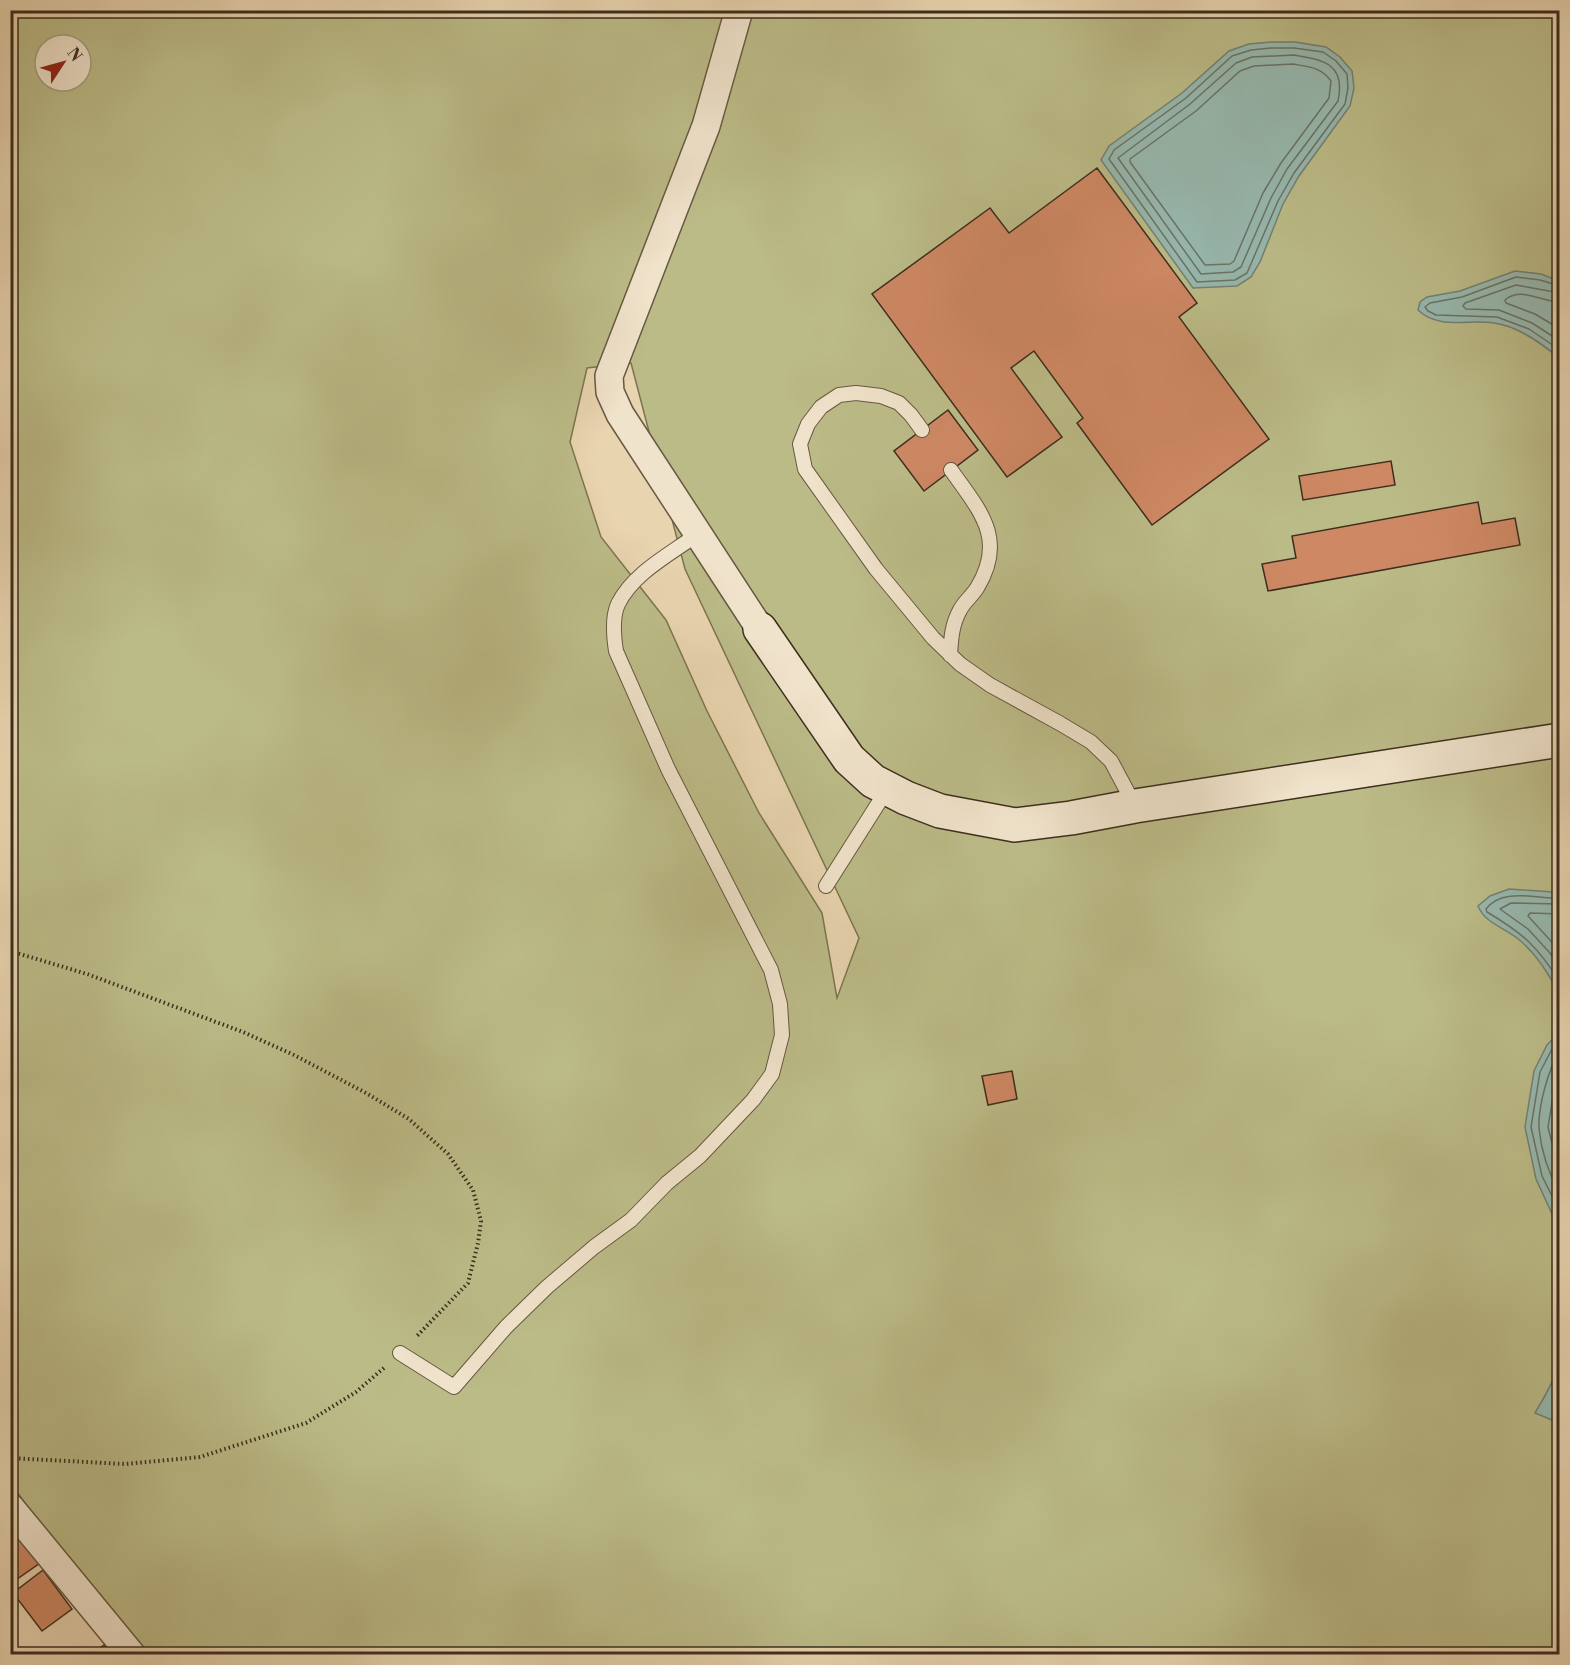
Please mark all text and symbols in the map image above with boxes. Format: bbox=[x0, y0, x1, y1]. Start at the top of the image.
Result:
north arrow bbox=[33, 33, 93, 93]
text: N bbox=[63, 44, 86, 66]

